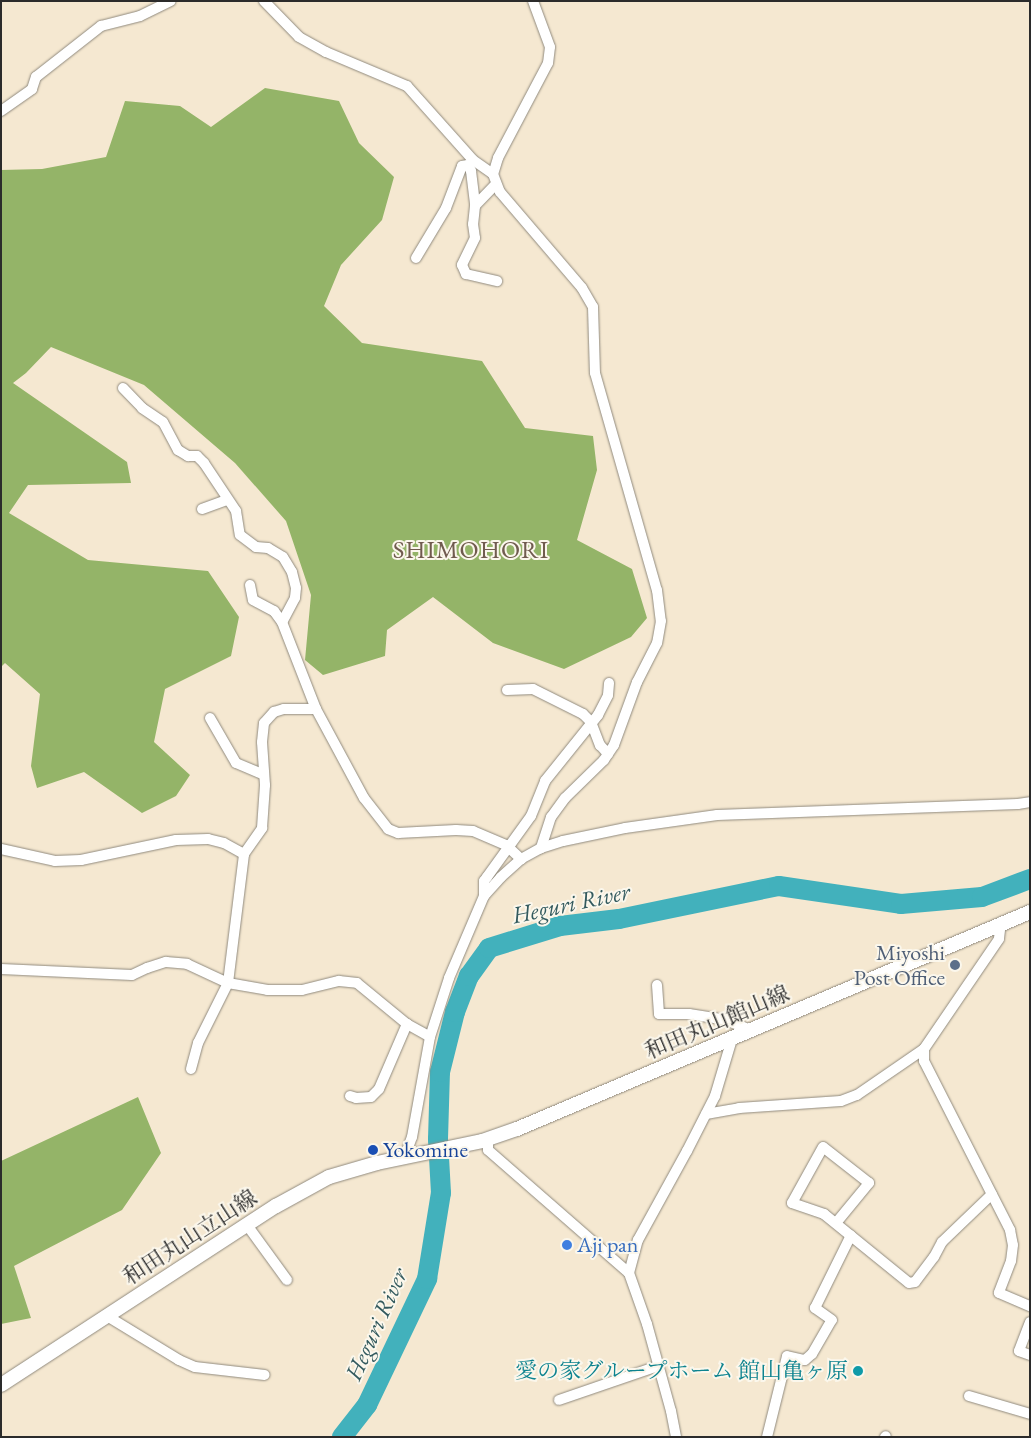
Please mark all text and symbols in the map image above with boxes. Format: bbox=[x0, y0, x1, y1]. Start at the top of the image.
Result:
district label: SHIMOHORI bbox=[392, 534, 550, 564]
water label: Heguri River bbox=[509, 876, 633, 930]
place label: Miyoshi Post Office bbox=[854, 939, 945, 990]
marker: Miyoshi Post Office bbox=[949, 959, 961, 971]
street label: 和田丸山館山線 bbox=[641, 980, 793, 1064]
place label: Yokomine bbox=[383, 1137, 468, 1163]
marker: Yokomine bbox=[367, 1144, 379, 1156]
street label: 和田丸山立山線 bbox=[118, 1184, 262, 1290]
place label: Aji pan bbox=[577, 1232, 638, 1258]
marker: Aji pan bbox=[561, 1239, 573, 1251]
water label: Heguri River bbox=[339, 1263, 413, 1385]
place label: 愛の家グループホーム 館山亀ヶ原 bbox=[514, 1358, 848, 1384]
marker: 愛の家グループホーム 館山亀ヶ原 bbox=[852, 1365, 864, 1377]

